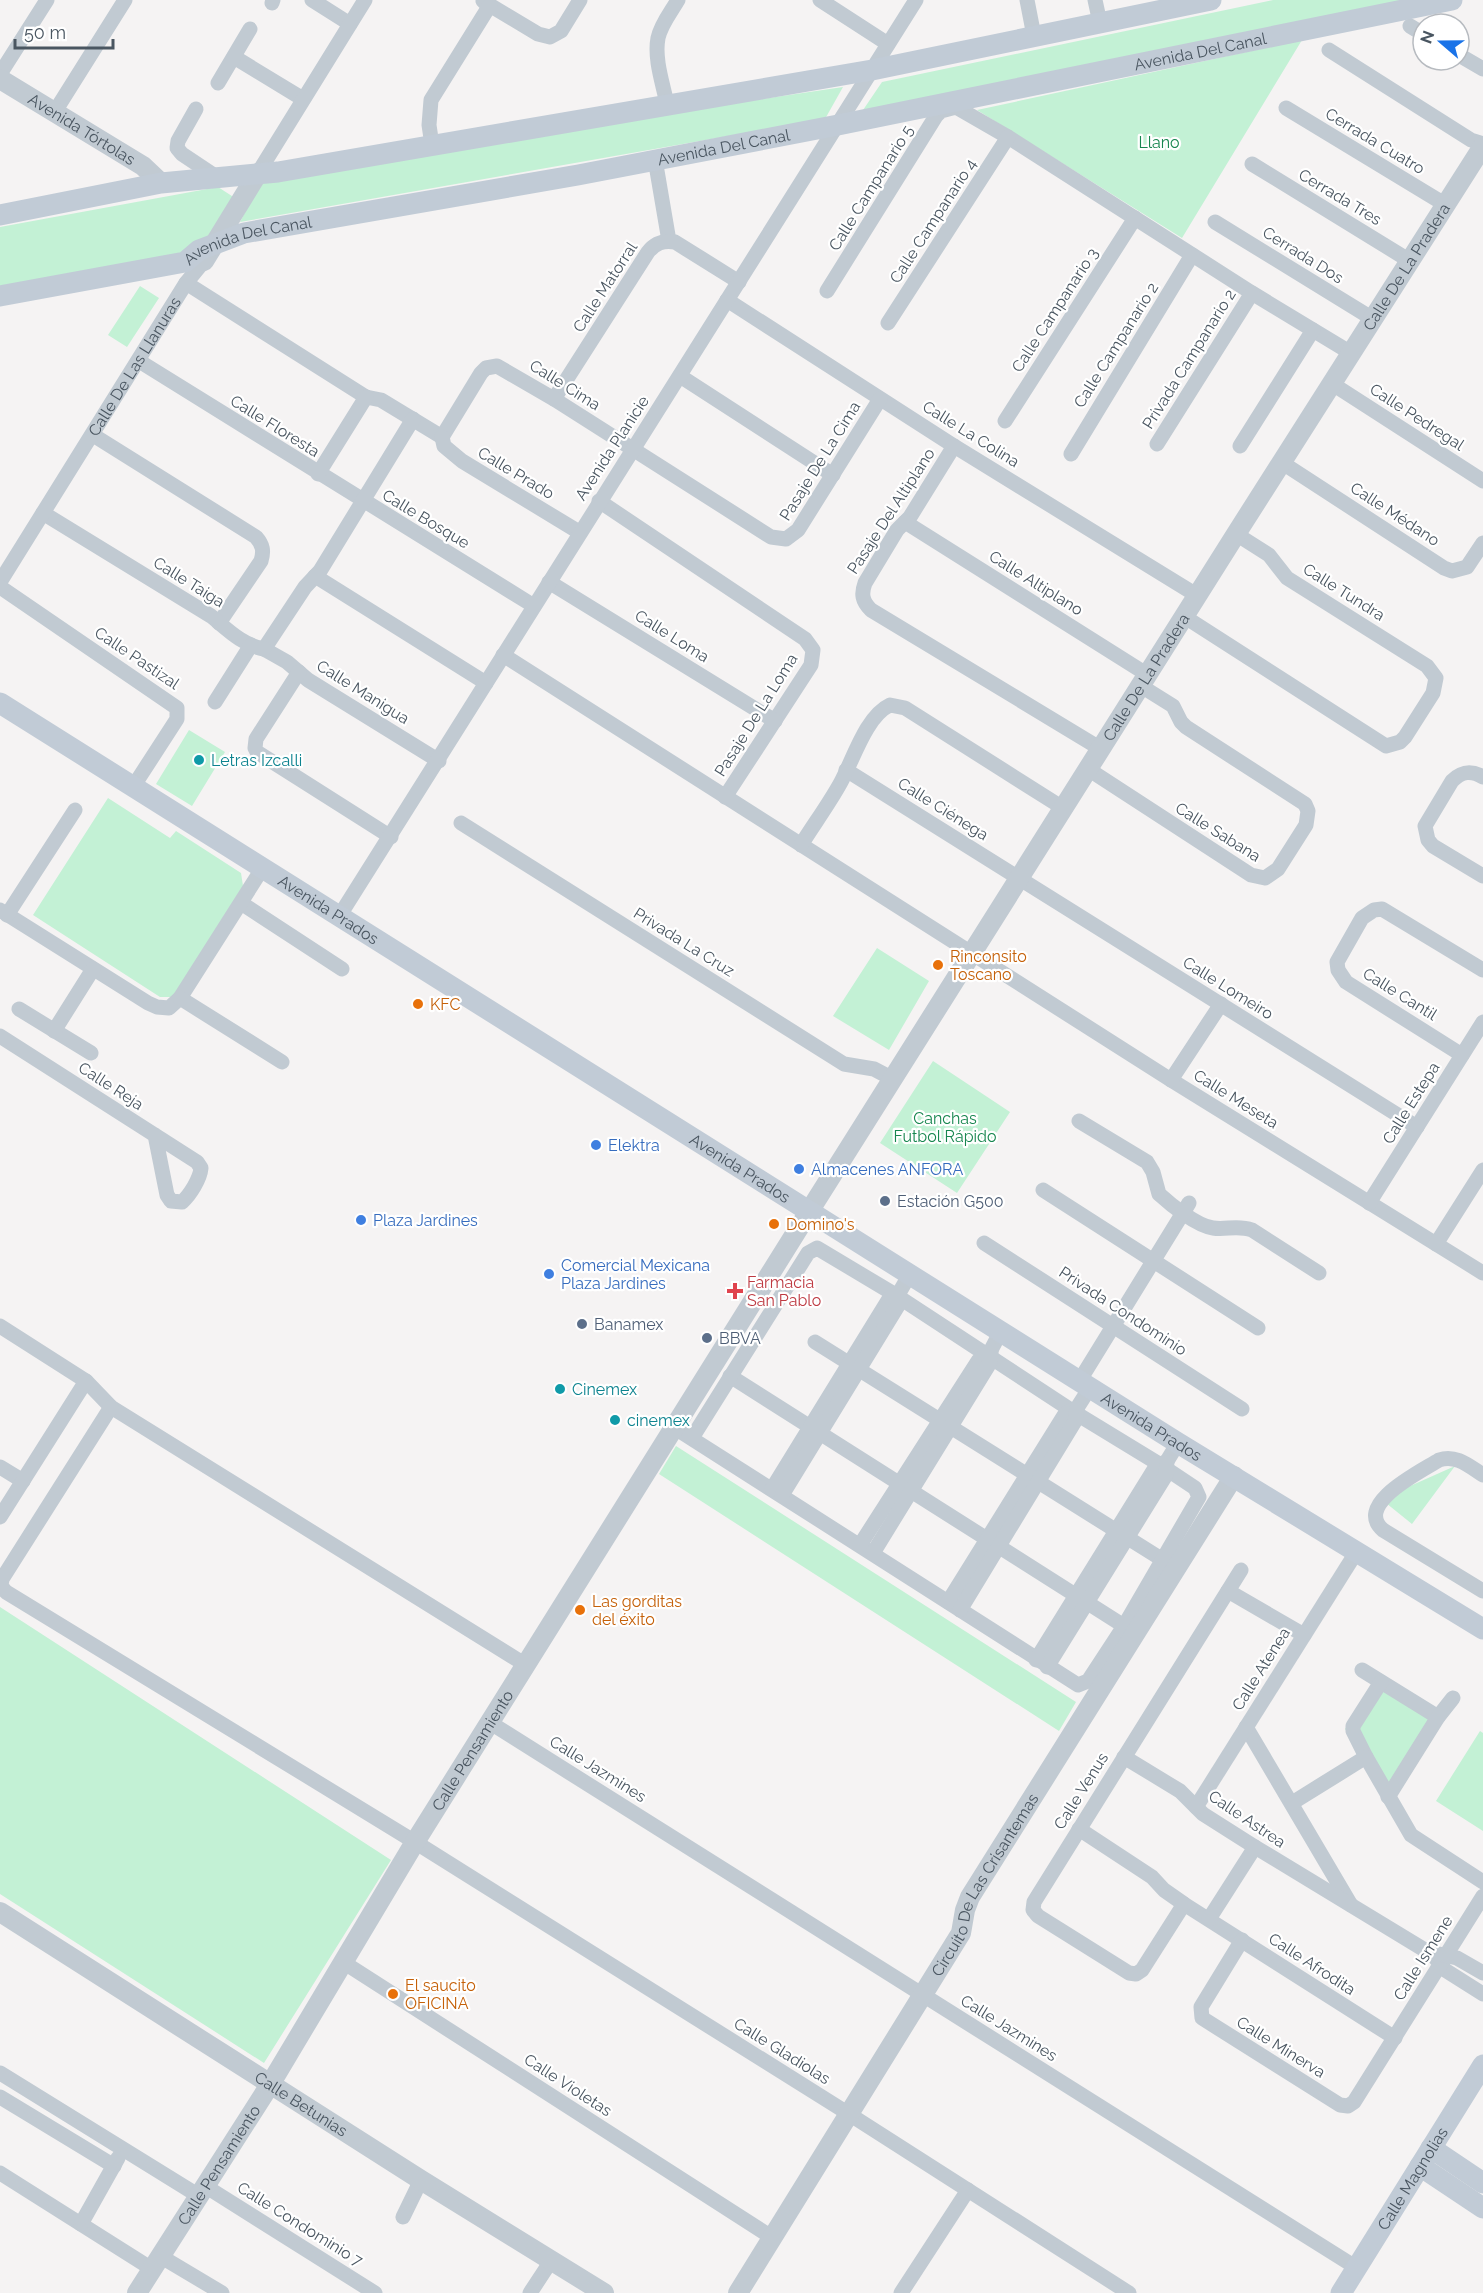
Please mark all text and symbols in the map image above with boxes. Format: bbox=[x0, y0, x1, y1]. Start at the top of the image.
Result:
scale bar bbox=[15, 12, 112, 50]
north arrow bbox=[1411, 12, 1471, 72]
text: 50 m bbox=[24, 22, 66, 43]
street label: Avenida Del Canal bbox=[1132, 28, 1269, 74]
text: N bbox=[1416, 28, 1438, 46]
street label: Avenida Tórtolas bbox=[25, 89, 139, 169]
street label: Cerrada Cuatro bbox=[1322, 104, 1428, 178]
street label: Calle Campanario 5 bbox=[825, 122, 917, 254]
street label: Avenida Del Canal bbox=[656, 125, 792, 169]
park label: Llano bbox=[1138, 133, 1180, 152]
street label: Calle Campanario 4 bbox=[886, 155, 980, 287]
street label: Cerrada Tres bbox=[1295, 165, 1385, 229]
street label: Calle De La Pradera bbox=[1359, 200, 1454, 334]
street label: Avenida Del Canal bbox=[179, 212, 314, 269]
street label: Cerrada Dos bbox=[1259, 223, 1347, 288]
street label: Calle Matorral bbox=[569, 238, 642, 336]
street label: Calle Campanario 3 bbox=[1008, 244, 1102, 376]
street label: Calle Campanario 2 bbox=[1070, 279, 1162, 411]
street label: Privada Campanario 2 bbox=[1138, 286, 1240, 432]
street label: Calle De Las Llanuras bbox=[84, 293, 185, 439]
street label: Calle Cima bbox=[526, 356, 604, 414]
street label: Calle Pedregal bbox=[1366, 379, 1468, 455]
street label: Calle Floresta bbox=[227, 391, 323, 461]
street label: Avenida Planicie bbox=[571, 392, 653, 504]
street label: Calle La Colina bbox=[919, 397, 1023, 471]
street label: Pasaje De La Cima bbox=[776, 398, 864, 524]
street label: Calle Prado bbox=[474, 443, 558, 503]
street label: Pasaje Del Altiplano bbox=[843, 445, 939, 577]
street label: Calle Médano bbox=[1347, 478, 1443, 550]
street label: Calle Bosque bbox=[379, 485, 473, 553]
street label: Calle Altiplano bbox=[986, 547, 1086, 619]
street label: Calle Taiga bbox=[150, 553, 228, 611]
street label: Calle Tundra bbox=[1300, 559, 1388, 625]
street label: Calle Loma bbox=[631, 606, 713, 666]
street label: Calle De La Pradera bbox=[1099, 610, 1193, 744]
street label: Calle Pastizal bbox=[91, 623, 183, 694]
street label: Pasaje De La Loma bbox=[711, 650, 801, 780]
street label: Calle Manigua bbox=[313, 656, 413, 728]
place label: Letras Izcalli bbox=[211, 751, 302, 770]
marker: Letras Izcalli bbox=[192, 753, 206, 767]
street label: Calle Ciénega bbox=[894, 774, 992, 844]
street label: Calle Sabana bbox=[1172, 798, 1264, 866]
street label: Avenida Prados bbox=[275, 871, 383, 948]
street label: Privada La Cruz bbox=[630, 903, 738, 981]
place label: Rinconsito Toscano bbox=[950, 947, 1027, 984]
street label: Calle Lomeiro bbox=[1179, 953, 1277, 1023]
marker: Rinconsito Toscano bbox=[931, 958, 945, 972]
street label: Calle Cantil bbox=[1359, 964, 1441, 1025]
place label: KFC bbox=[430, 995, 460, 1014]
marker: KFC bbox=[411, 997, 425, 1011]
street label: Calle Reja bbox=[75, 1058, 147, 1114]
street label: Calle Estepa bbox=[1378, 1059, 1444, 1147]
street label: Calle Meseta bbox=[1190, 1065, 1282, 1133]
park label: Canchas Futbol Rápido bbox=[894, 1109, 996, 1146]
street label: Avenida Prados bbox=[686, 1129, 794, 1207]
place label: Elektra bbox=[608, 1136, 660, 1155]
marker: Elektra bbox=[589, 1138, 603, 1152]
place label: Almacenes ANFORA bbox=[811, 1160, 964, 1179]
marker: Almacenes ANFORA bbox=[792, 1162, 806, 1176]
place label: Estación G500 bbox=[897, 1192, 1003, 1211]
marker: Estación G500 bbox=[878, 1194, 892, 1208]
place label: Plaza Jardines bbox=[373, 1211, 478, 1230]
marker: Plaza Jardines bbox=[354, 1213, 368, 1227]
place label: Domino's bbox=[786, 1215, 855, 1234]
marker: Domino's bbox=[767, 1217, 781, 1231]
place label: Comercial Mexicana Plaza Jardines bbox=[561, 1256, 710, 1293]
street label: Privada Condominio bbox=[1055, 1263, 1191, 1359]
marker: Comercial Mexicana Plaza Jardines bbox=[542, 1267, 556, 1281]
place label: Farmacia San Pablo bbox=[747, 1273, 821, 1310]
marker: Farmacia San Pablo bbox=[728, 1284, 742, 1298]
place label: Banamex bbox=[594, 1315, 663, 1334]
marker: Banamex bbox=[575, 1317, 589, 1331]
place label: BBVA bbox=[719, 1329, 761, 1348]
marker: BBVA bbox=[700, 1331, 714, 1345]
place label: Cinemex bbox=[572, 1380, 637, 1399]
marker: Cinemex bbox=[553, 1382, 567, 1396]
street label: Avenida Prados bbox=[1098, 1388, 1206, 1465]
place label: cinemex bbox=[627, 1411, 690, 1430]
marker: cinemex bbox=[608, 1413, 622, 1427]
place label: Las gorditas del éxito bbox=[592, 1592, 682, 1629]
marker: Las gorditas del éxito bbox=[573, 1603, 587, 1617]
street label: Calle Atenea bbox=[1228, 1624, 1294, 1714]
street label: Calle Pensamiento bbox=[428, 1687, 517, 1814]
street label: Calle Jazmines bbox=[546, 1732, 650, 1806]
street label: Calle Venus bbox=[1050, 1749, 1112, 1833]
street label: Calle Astrea bbox=[1205, 1786, 1289, 1852]
street label: Circuito De Las Crisantemas bbox=[927, 1789, 1042, 1980]
street label: Calle Ismene bbox=[1389, 1912, 1457, 2004]
street label: Calle Afrodita bbox=[1265, 1929, 1359, 1999]
place label: El saucito OFICINA bbox=[405, 1976, 476, 2013]
marker: El saucito OFICINA bbox=[386, 1987, 400, 2001]
street label: Calle Jazmines bbox=[957, 1991, 1061, 2065]
street label: Calle Minerva bbox=[1233, 2012, 1329, 2082]
street label: Calle Gladiolas bbox=[730, 2014, 834, 2088]
street label: Calle Violetas bbox=[521, 2050, 616, 2121]
street label: Calle Betunias bbox=[251, 2067, 351, 2140]
street label: Calle Pensamiento bbox=[173, 2101, 264, 2228]
street label: Calle Magnolias bbox=[1373, 2123, 1452, 2233]
street label: Calle Condominio 7 bbox=[234, 2178, 367, 2271]

